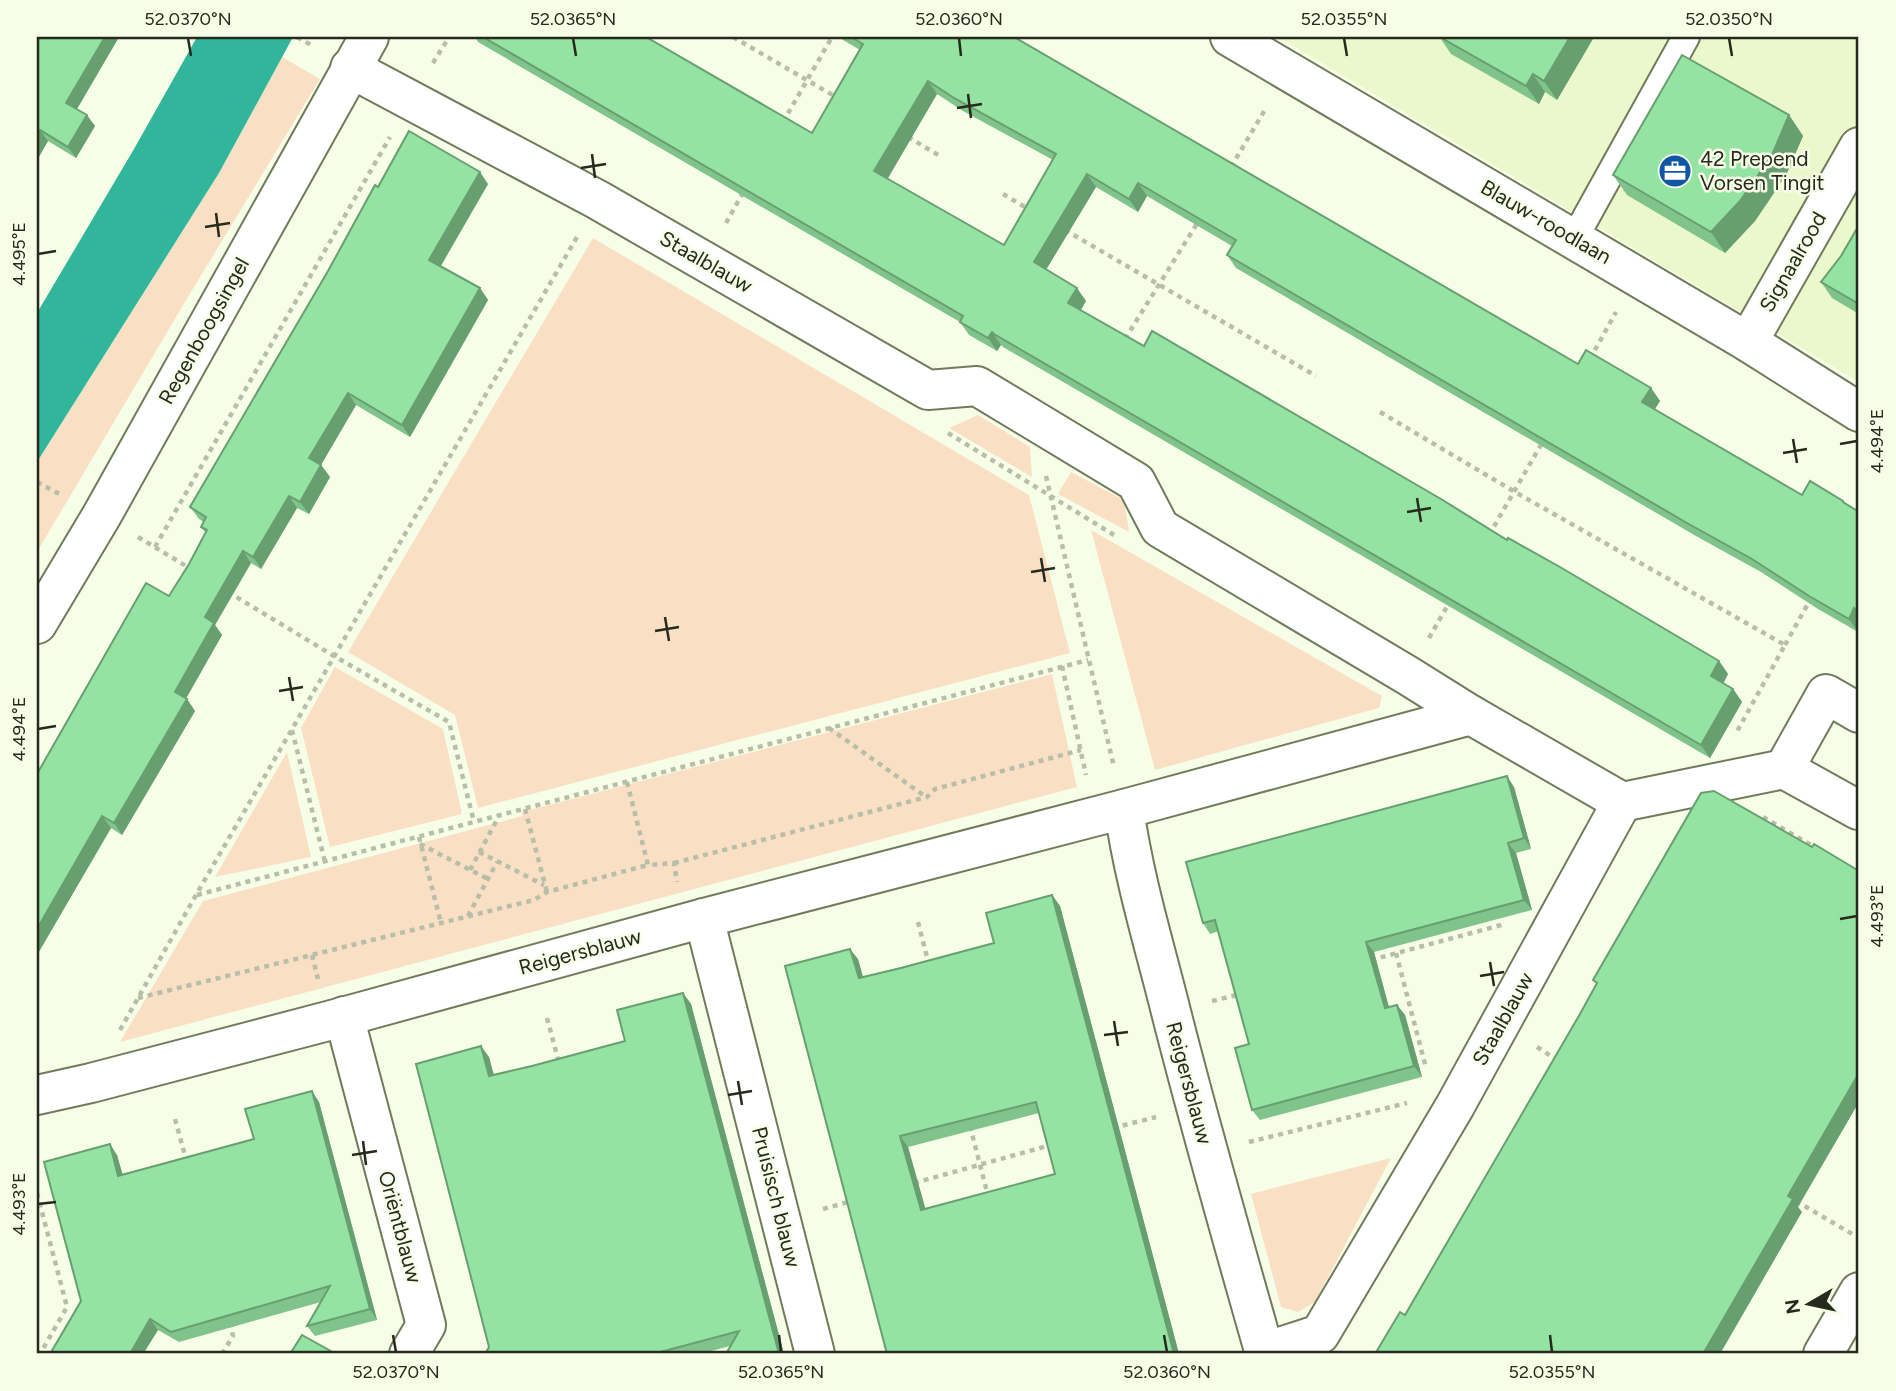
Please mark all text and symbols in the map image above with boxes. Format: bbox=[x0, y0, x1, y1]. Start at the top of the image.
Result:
text: 52.0370°N bbox=[144, 8, 232, 30]
text: 52.0365°N bbox=[530, 8, 616, 30]
text: 52.0360°N bbox=[915, 8, 1003, 30]
text: 52.0355°N bbox=[1301, 8, 1387, 30]
text: 52.0350°N bbox=[1685, 8, 1773, 30]
place label: 42 Prepend Vorsen Tingit bbox=[1700, 146, 1825, 195]
office icon: 42 Prepend Vorsen Tingit bbox=[1656, 152, 1694, 190]
street label: Blauw-roodlaan bbox=[1477, 174, 1616, 269]
street label: Signaalrood bbox=[1754, 207, 1831, 316]
text: 4.495°E bbox=[8, 222, 30, 286]
street label: Staalblauw bbox=[656, 225, 757, 298]
street label: Regenboogsingel bbox=[153, 253, 254, 408]
text: 4.494°E bbox=[1866, 409, 1888, 473]
text: 4.494°E bbox=[8, 697, 30, 761]
text: 4.493°E bbox=[1866, 884, 1888, 948]
street label: Reigersblauw bbox=[516, 923, 644, 980]
street label: Staalblauw bbox=[1467, 967, 1539, 1070]
street label: Reigersblauw bbox=[1161, 1019, 1218, 1147]
street label: Pruisisch blauw bbox=[747, 1124, 806, 1270]
street label: Oriëntblauw bbox=[373, 1168, 428, 1286]
text: 4.493°E bbox=[8, 1172, 30, 1236]
north arrow bbox=[1773, 1268, 1843, 1338]
text: N bbox=[1780, 1298, 1805, 1316]
text: 52.0370°N bbox=[352, 1361, 440, 1383]
text: 52.0365°N bbox=[738, 1361, 824, 1383]
text: 52.0360°N bbox=[1123, 1361, 1211, 1383]
text: 52.0355°N bbox=[1509, 1361, 1595, 1383]

